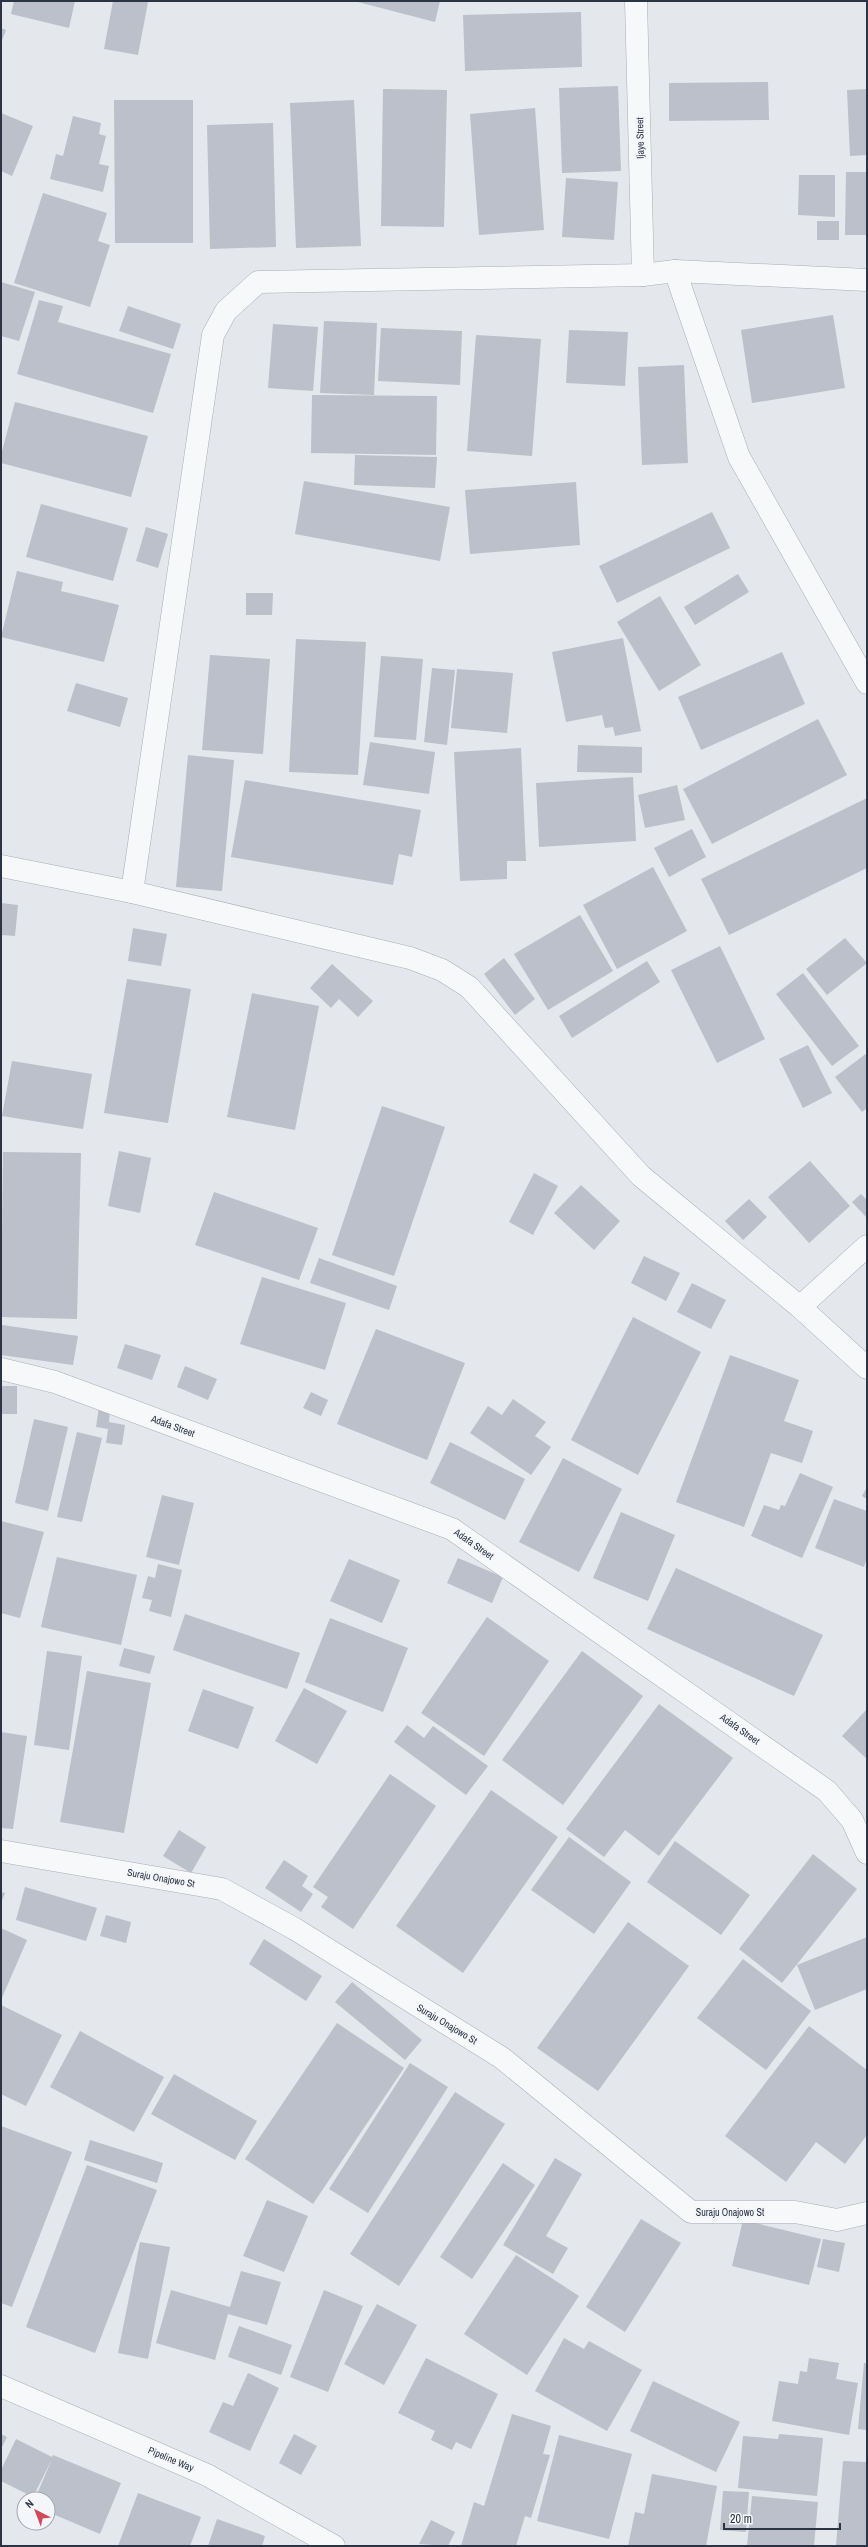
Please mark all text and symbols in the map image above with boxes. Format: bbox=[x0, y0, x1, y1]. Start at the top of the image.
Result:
street label: Ijaye Street bbox=[633, 116, 647, 159]
street label: Adafa Street bbox=[148, 1412, 197, 1440]
street label: Adafa Street bbox=[451, 1525, 497, 1563]
street label: Adafa Street bbox=[717, 1710, 763, 1748]
street label: Suraju Onajowo St bbox=[126, 1866, 197, 1890]
street label: Suraju Onajowo St bbox=[414, 2001, 480, 2048]
street label: Suraju Onajowo St bbox=[696, 2206, 765, 2219]
street label: Pipeline Way bbox=[146, 2444, 197, 2475]
north arrow bbox=[16, 2491, 56, 2531]
text: N bbox=[22, 2496, 36, 2511]
scale bar bbox=[724, 2505, 840, 2531]
text: 20 m bbox=[730, 2511, 752, 2527]

